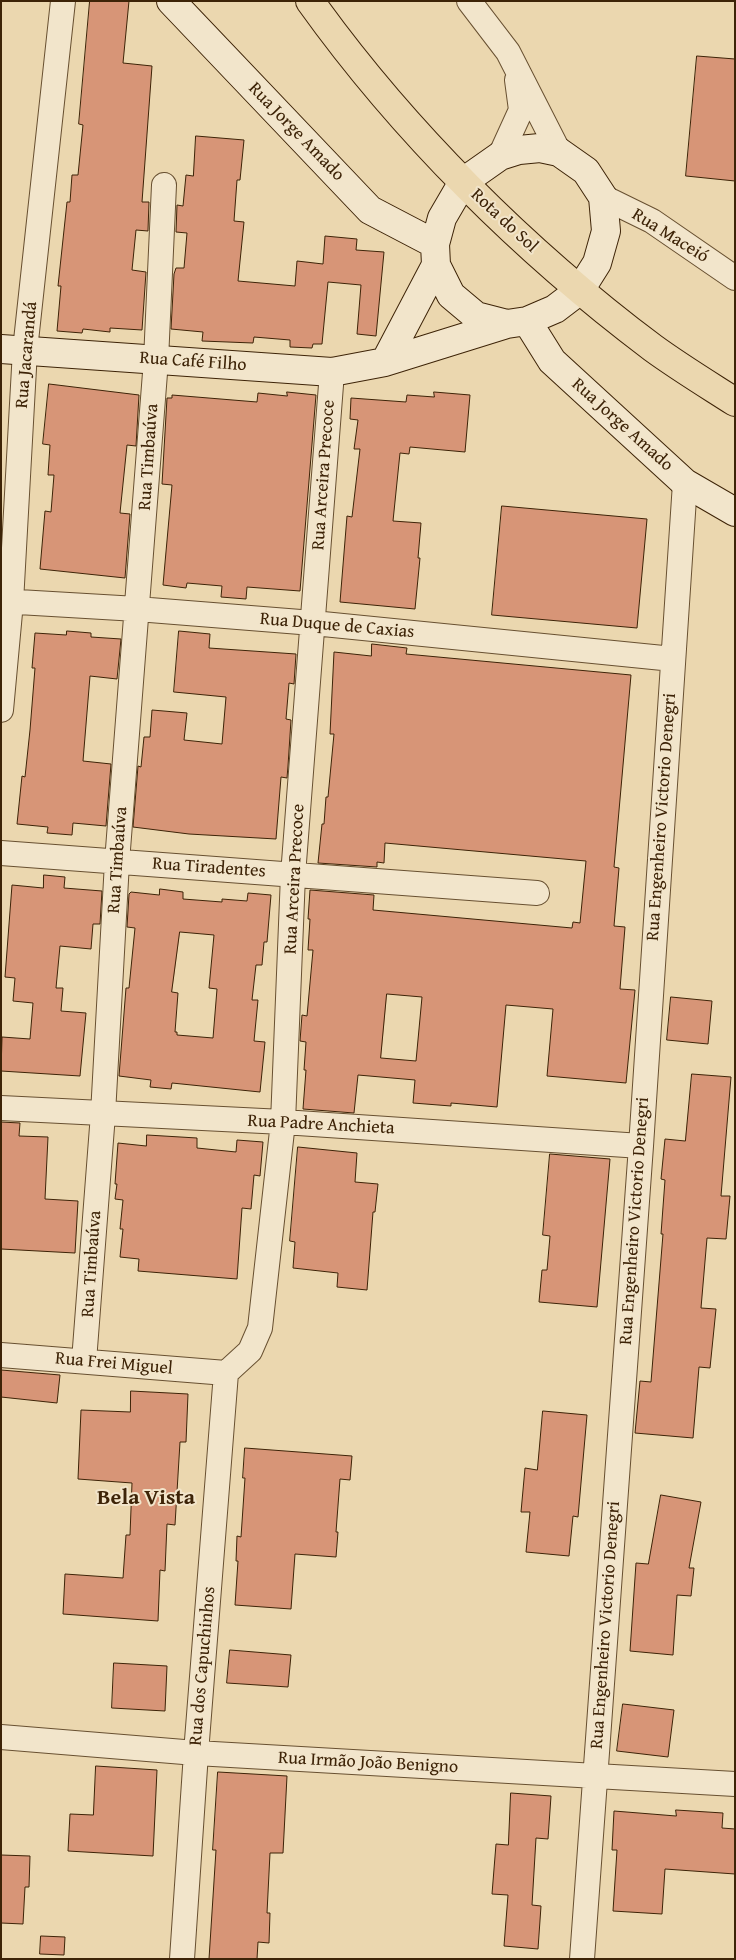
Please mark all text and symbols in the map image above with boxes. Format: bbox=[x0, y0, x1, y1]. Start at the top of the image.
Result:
street label: Rua Jorge Amado bbox=[243, 78, 349, 186]
street label: Rota do Sol bbox=[466, 184, 542, 258]
street label: Rua Maceió bbox=[628, 204, 712, 268]
street label: Rua Jacarandá bbox=[12, 301, 42, 409]
street label: Rua Café Filho bbox=[139, 347, 247, 377]
street label: Rua Jorge Amado bbox=[567, 374, 677, 476]
street label: Rua Arceira Precoce bbox=[308, 399, 340, 551]
street label: Rua Timbaúva bbox=[134, 403, 164, 511]
street label: Rua Duque de Caxias bbox=[259, 608, 415, 644]
street label: Rua Engenheiro Victorio Denegri bbox=[643, 692, 681, 942]
street label: Rua Arceira Precoce bbox=[280, 803, 310, 955]
street label: Rua Timbaúva bbox=[103, 806, 133, 914]
street label: Rua Tiradentes bbox=[152, 853, 266, 883]
street label: Rua Engenheiro Victorio Denegri bbox=[616, 1096, 654, 1346]
street label: Rua Padre Anchieta bbox=[247, 1110, 395, 1140]
street label: Rua Timbaúva bbox=[77, 1210, 107, 1318]
street label: Rua Frei Miguel bbox=[54, 1348, 174, 1380]
district label: Bela Vista bbox=[97, 1485, 195, 1511]
street label: Rua Engenheiro Victorio Denegri bbox=[587, 1500, 625, 1750]
street label: Rua dos Capuchinhos bbox=[185, 1586, 221, 1746]
street label: Rua Irmão João Benigno bbox=[277, 1747, 459, 1779]

